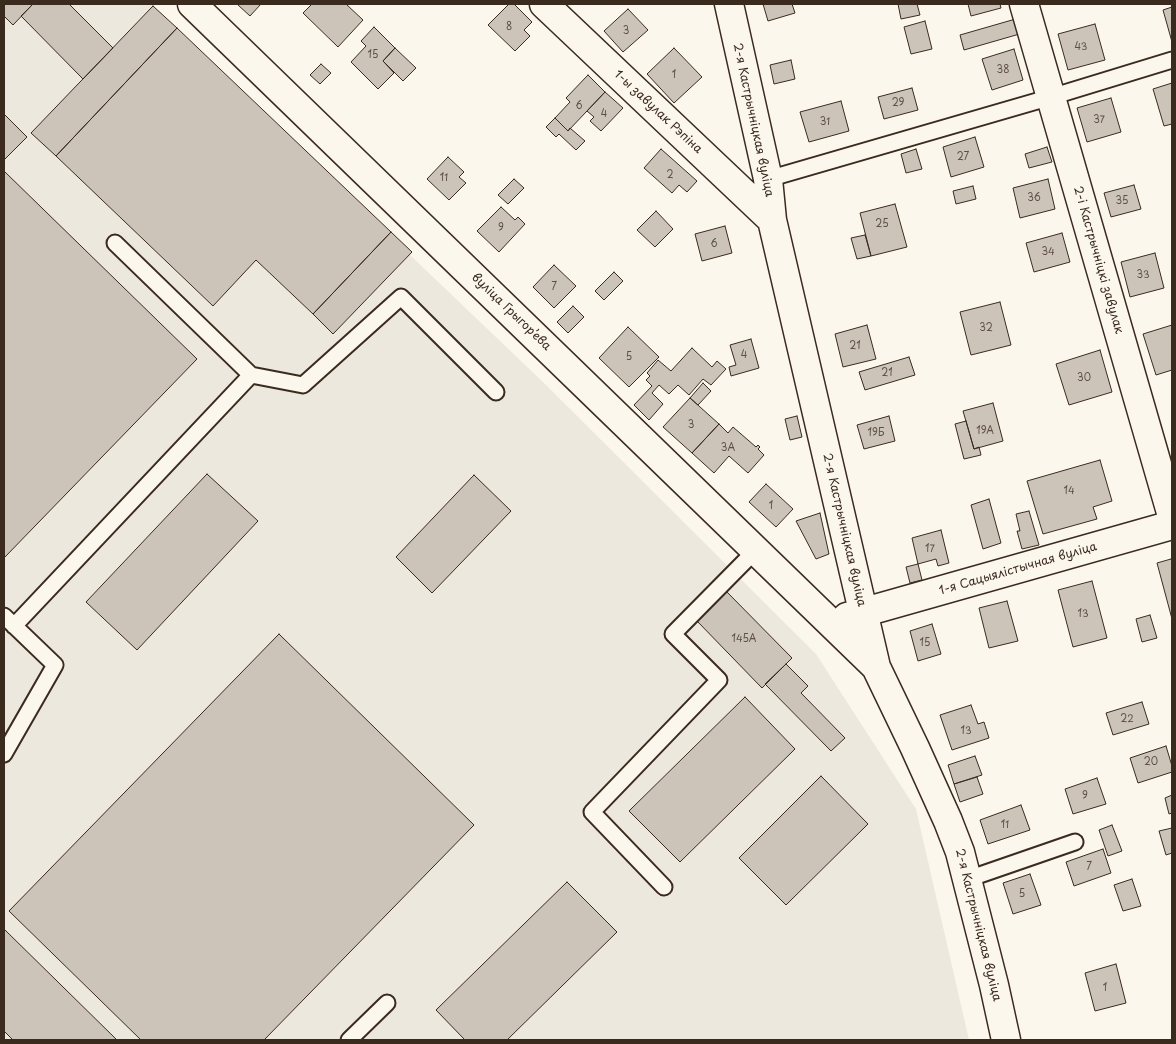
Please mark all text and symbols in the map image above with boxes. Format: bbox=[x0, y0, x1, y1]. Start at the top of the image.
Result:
house number: 8 bbox=[506, 21, 512, 33]
house number: 3 bbox=[623, 25, 629, 37]
house number: 43 bbox=[1075, 41, 1087, 53]
street label: 2-я Кастрычніцкая вуліца bbox=[730, 42, 776, 198]
house number: 15 bbox=[368, 49, 378, 61]
house number: 38 bbox=[997, 64, 1009, 76]
street label: 1-ы завулак Рэпіна bbox=[611, 67, 705, 157]
house number: 1 bbox=[672, 69, 676, 81]
house number: 29 bbox=[892, 97, 904, 109]
house number: 6 bbox=[575, 100, 583, 112]
house number: 4 bbox=[601, 108, 607, 120]
house number: 37 bbox=[1093, 114, 1105, 126]
house number: 31 bbox=[820, 116, 830, 128]
house number: 27 bbox=[957, 151, 969, 163]
house number: 2 bbox=[666, 169, 674, 181]
house number: 11 bbox=[440, 172, 448, 184]
street label: 2-і Кастрычніцкі завулак bbox=[1070, 185, 1126, 335]
house number: 36 bbox=[1027, 192, 1041, 204]
house number: 35 bbox=[1116, 195, 1128, 207]
house number: 25 bbox=[875, 218, 889, 230]
house number: 9 bbox=[498, 222, 504, 234]
house number: 6 bbox=[710, 238, 718, 250]
house number: 34 bbox=[1041, 246, 1055, 258]
house number: 33 bbox=[1136, 269, 1150, 281]
street label: вуліца Грыгорʼева bbox=[468, 270, 554, 354]
house number: 7 bbox=[551, 281, 557, 293]
house number: 32 bbox=[979, 322, 993, 334]
house number: 21 bbox=[849, 340, 861, 352]
house number: 4 bbox=[741, 349, 747, 361]
house number: 5 bbox=[626, 351, 632, 363]
house number: 21 bbox=[881, 367, 893, 379]
house number: 30 bbox=[1077, 372, 1091, 384]
house number: 3 bbox=[688, 419, 694, 431]
house number: 19А bbox=[976, 425, 994, 437]
house number: 19Б bbox=[868, 427, 884, 439]
house number: 3А bbox=[721, 442, 735, 454]
street label: 2-я Кастрычніцкая вуліца bbox=[819, 452, 869, 608]
house number: 14 bbox=[1063, 485, 1075, 497]
house number: 1 bbox=[769, 500, 773, 512]
street label: 1-я Сацыялістычная вуліца bbox=[937, 540, 1099, 598]
house number: 17 bbox=[925, 543, 935, 555]
house number: 13 bbox=[1077, 608, 1089, 620]
house number: 145А bbox=[732, 633, 756, 645]
house number: 15 bbox=[920, 637, 930, 649]
house number: 22 bbox=[1120, 713, 1134, 725]
house number: 13 bbox=[960, 725, 972, 737]
house number: 20 bbox=[1144, 756, 1158, 768]
house number: 9 bbox=[1082, 790, 1088, 802]
house number: 11 bbox=[1001, 819, 1009, 831]
street label: 2-я Кастрычніцкая вуліца bbox=[952, 847, 1004, 1003]
house number: 7 bbox=[1086, 861, 1092, 873]
house number: 5 bbox=[1019, 888, 1025, 900]
house number: 1 bbox=[1103, 982, 1107, 994]

